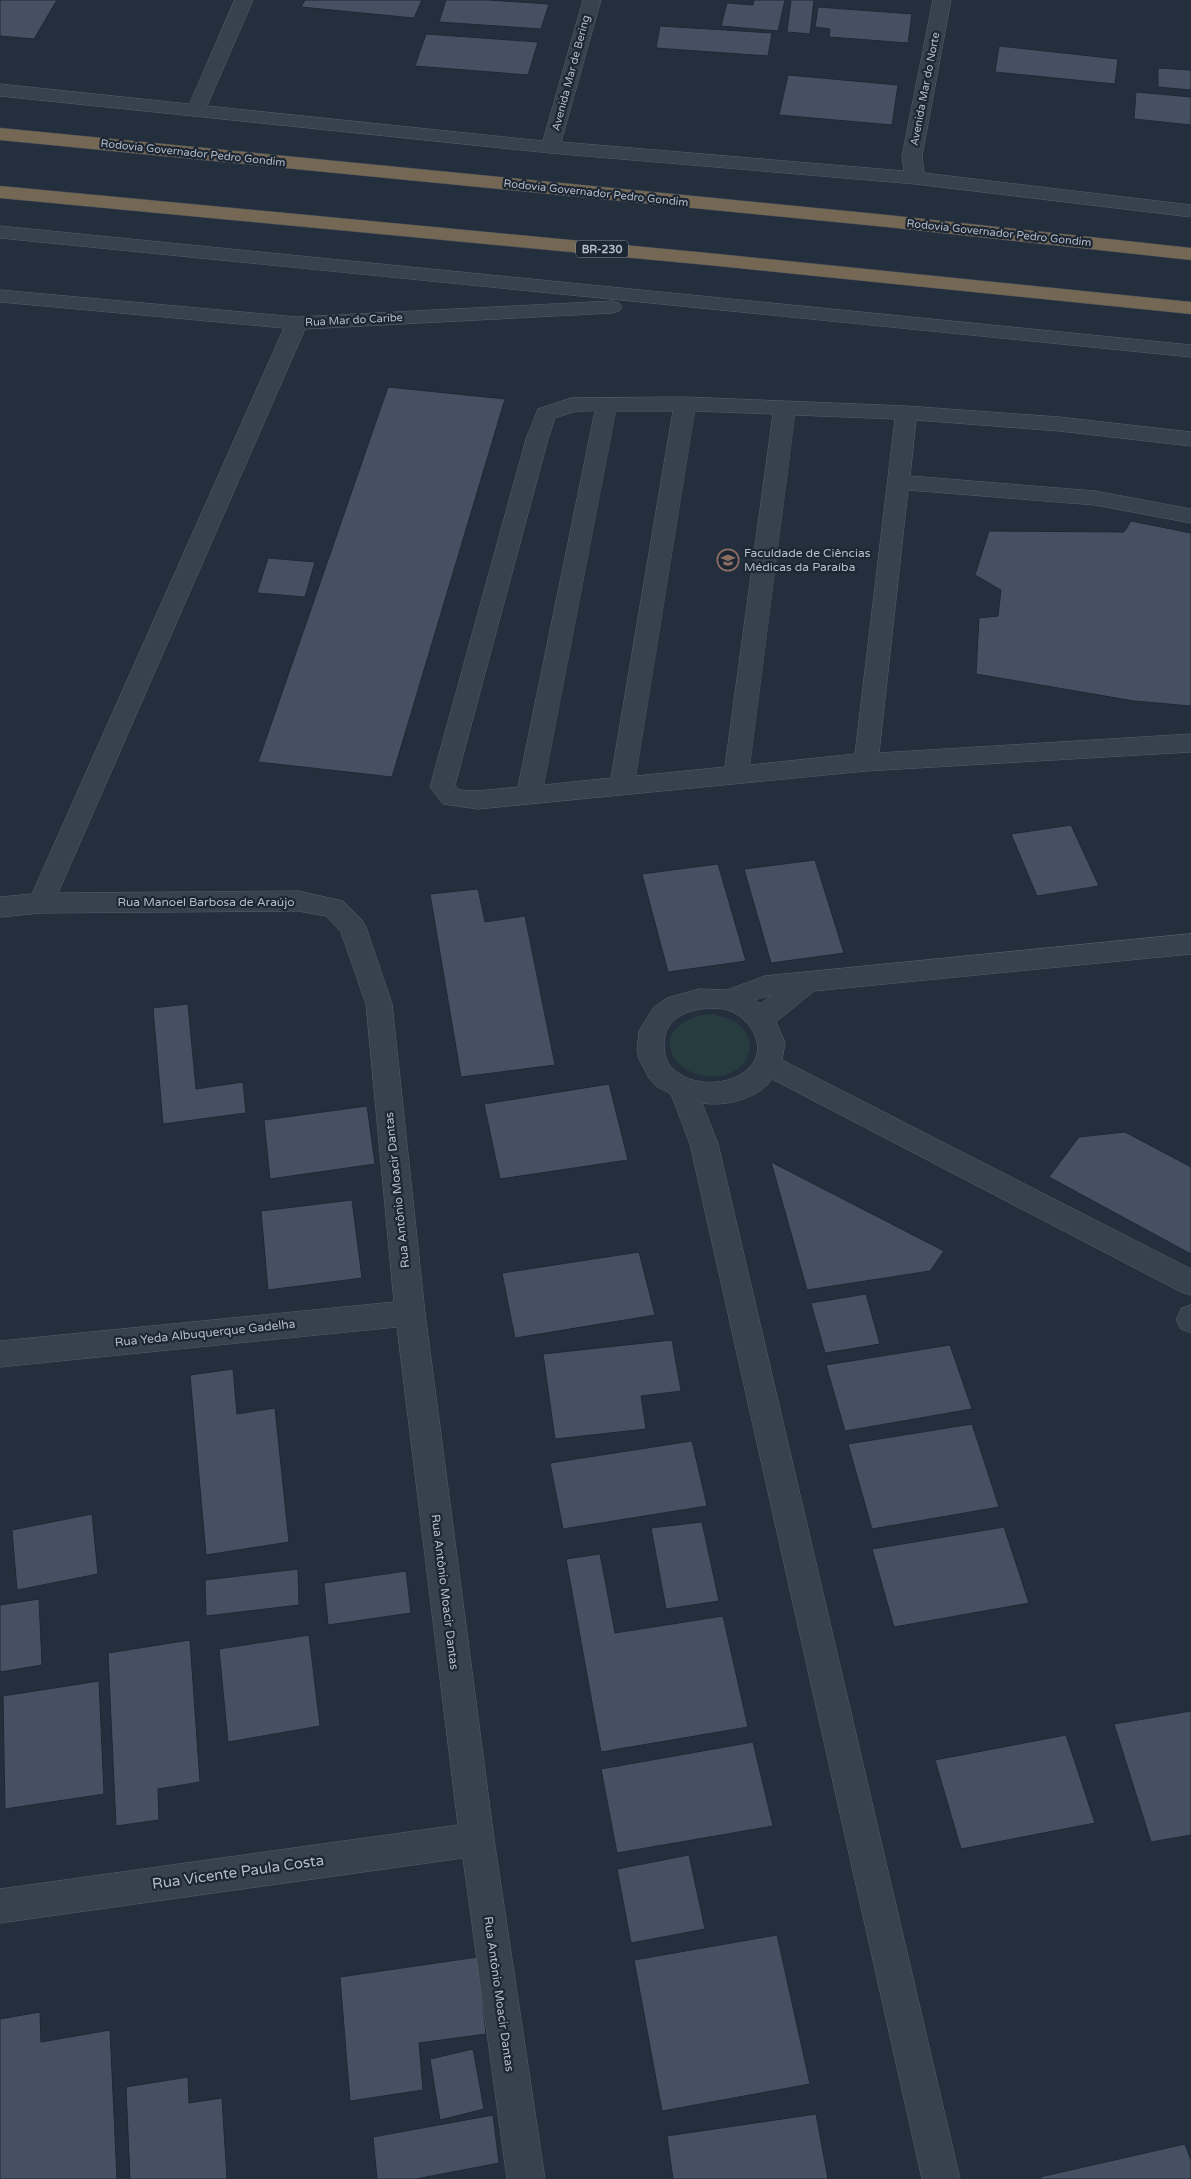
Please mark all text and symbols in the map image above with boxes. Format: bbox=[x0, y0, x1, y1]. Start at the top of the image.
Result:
street label: Avenida Mar de Bering bbox=[549, 14, 593, 132]
street label: Avenida Mar do Norte bbox=[908, 31, 942, 147]
street label: Rodovia Governador Pedro Gondim bbox=[100, 137, 286, 169]
street label: Rodovia Governador Pedro Gondim bbox=[503, 177, 689, 209]
street label: Rodovia Governador Pedro Gondim bbox=[906, 217, 1092, 249]
road number: BR-230 bbox=[576, 240, 628, 258]
street label: Rua Mar do Caribe bbox=[305, 311, 403, 329]
place label: Faculdade de Ciências Médicas da Paraíba bbox=[744, 546, 871, 574]
school or university icon: Faculdade de Ciências Médicas da Paraíba bbox=[716, 548, 740, 572]
street label: Rua Manoel Barbosa de Araújo bbox=[117, 895, 295, 909]
street label: Rua Antônio Moacir Dantas bbox=[382, 1111, 412, 1269]
street label: Rua Yeda Albuquerque Gadelha bbox=[114, 1317, 296, 1349]
street label: Rua Antônio Moacir Dantas bbox=[429, 1513, 462, 1671]
street label: Rua Vicente Paula Costa bbox=[151, 1851, 325, 1893]
street label: Rua Antônio Moacir Dantas bbox=[481, 1915, 517, 2073]

